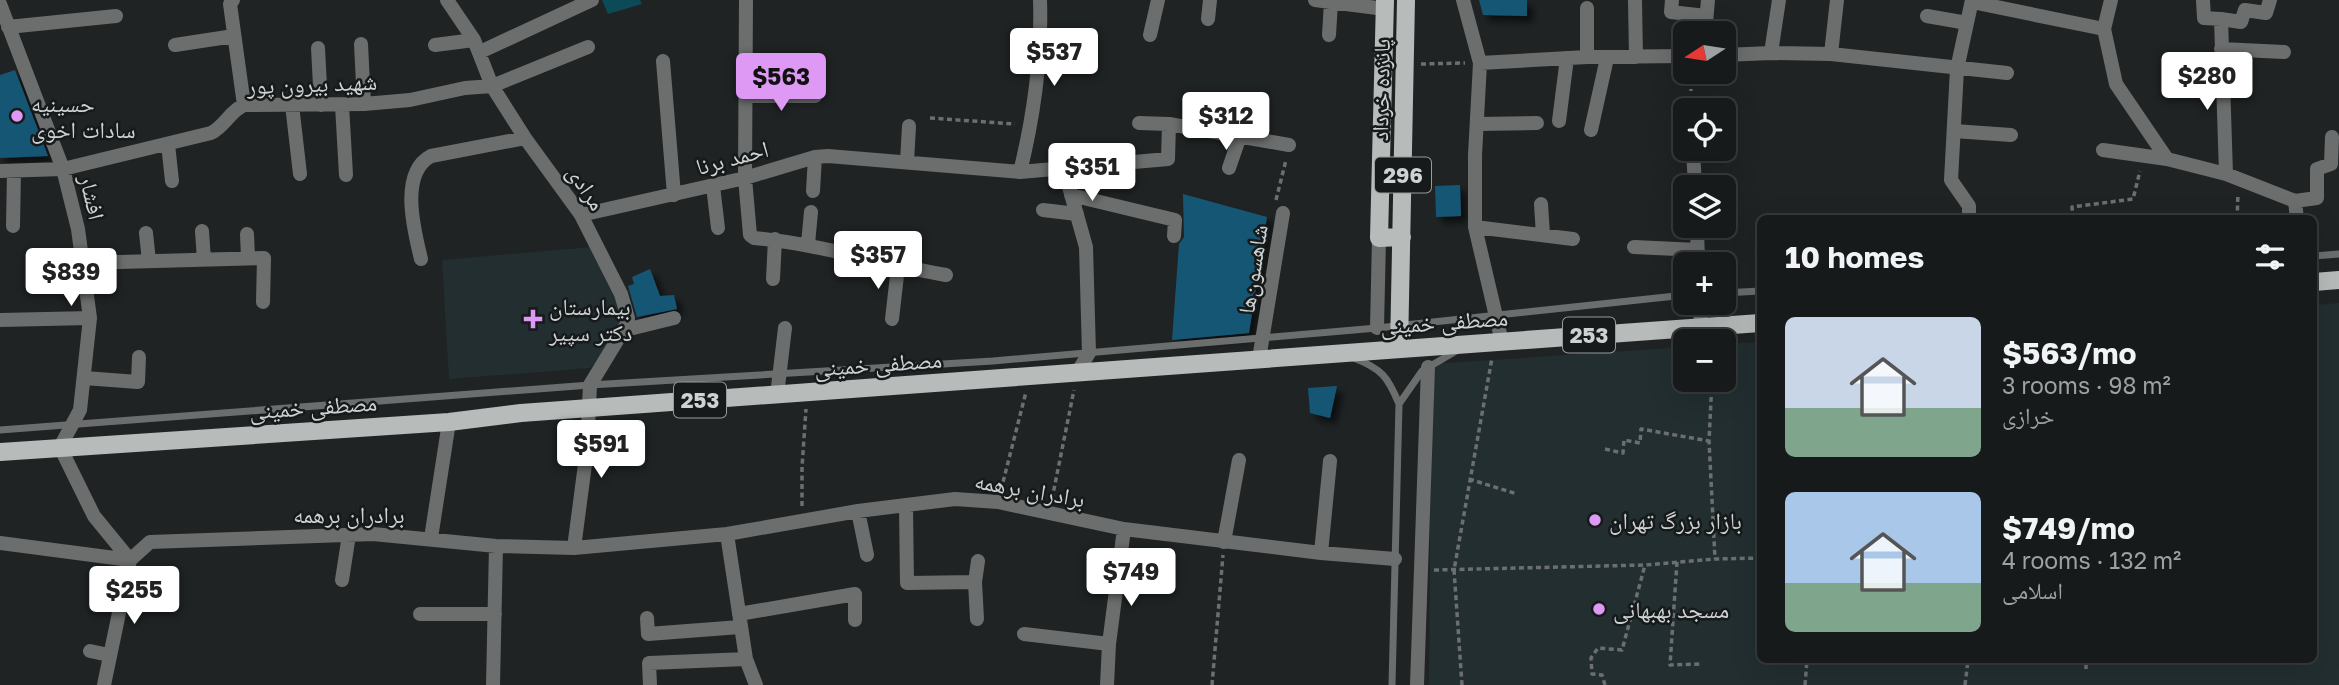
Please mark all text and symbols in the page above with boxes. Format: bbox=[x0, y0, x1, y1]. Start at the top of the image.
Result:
north arrow bbox=[1673, 21, 1736, 84]
map controls bbox=[1673, 21, 1736, 392]
pin: $537 bbox=[1013, 28, 1095, 88]
text: $537 bbox=[1026, 37, 1082, 65]
street label: پانزده خرداد bbox=[1365, 39, 1396, 141]
pin: $280 bbox=[2166, 52, 2248, 112]
pin: $563 bbox=[740, 54, 822, 113]
text: $280 bbox=[2177, 61, 2237, 89]
text: $563 bbox=[752, 62, 810, 90]
street label: شهید بیرون پور bbox=[245, 67, 378, 100]
place label: حسینیه سادات اخوی bbox=[31, 89, 136, 144]
pin: $312 bbox=[1185, 92, 1267, 152]
button: locate bbox=[1673, 98, 1736, 161]
text: $312 bbox=[1198, 101, 1254, 129]
marker: حسینیه سادات اخوی bbox=[9, 108, 25, 124]
street label: احمد برنا bbox=[693, 134, 772, 181]
pin: $351 bbox=[1051, 144, 1133, 203]
text: $351 bbox=[1064, 152, 1120, 180]
road number: 296 bbox=[1375, 158, 1431, 192]
street label: مرادی bbox=[561, 159, 612, 216]
street label: افشار bbox=[74, 171, 112, 222]
button: layers bbox=[1673, 175, 1736, 238]
street label: شاهسون‌ها bbox=[1231, 223, 1274, 316]
pin: $357 bbox=[837, 232, 919, 291]
icon: filters bbox=[2251, 238, 2289, 276]
text: 10 homes bbox=[1785, 239, 1924, 275]
text: $357 bbox=[850, 240, 906, 268]
pin: $839 bbox=[30, 248, 112, 308]
button: + bbox=[1673, 252, 1736, 315]
text: $839 bbox=[42, 257, 100, 285]
place label: بیمارستان دکتر سپیر bbox=[548, 292, 632, 347]
street label: مصطفی خمینی bbox=[1379, 303, 1509, 340]
marker: بیمارستان دکتر سپیر bbox=[523, 309, 543, 329]
road number: 253 bbox=[1563, 318, 1615, 352]
button: − bbox=[1673, 329, 1736, 392]
text: $563/mo bbox=[2002, 335, 2136, 371]
street label: مصطفی خمینی bbox=[813, 345, 943, 382]
icon: home bbox=[1841, 345, 1925, 429]
text: 3 rooms · 98 m² bbox=[2002, 371, 2171, 399]
road number: 253 bbox=[674, 382, 726, 418]
street label: مصطفی خمینی bbox=[248, 388, 378, 425]
text: خرازی bbox=[2002, 401, 2055, 429]
pin: $591 bbox=[560, 420, 642, 480]
text: $591 bbox=[573, 429, 629, 457]
street label: برادران برهمه bbox=[973, 466, 1087, 513]
street label: برادران برهمه bbox=[293, 500, 405, 529]
place label: بازار بزرگ تهران bbox=[1609, 506, 1742, 535]
text: $749/mo bbox=[2002, 510, 2135, 546]
marker: بازار بزرگ تهران bbox=[1587, 512, 1603, 528]
icon: home bbox=[1841, 520, 1925, 604]
text: 4 rooms · 132 m² bbox=[2002, 546, 2181, 574]
pin: $749 bbox=[1090, 548, 1172, 608]
text: $749 bbox=[1103, 557, 1159, 585]
pin: $255 bbox=[93, 566, 175, 626]
text: $255 bbox=[105, 575, 163, 603]
text: اسلامی bbox=[2002, 576, 2063, 604]
place label: مسجد بهبهانی bbox=[1613, 595, 1729, 624]
marker: مسجد بهبهانی bbox=[1591, 601, 1607, 617]

